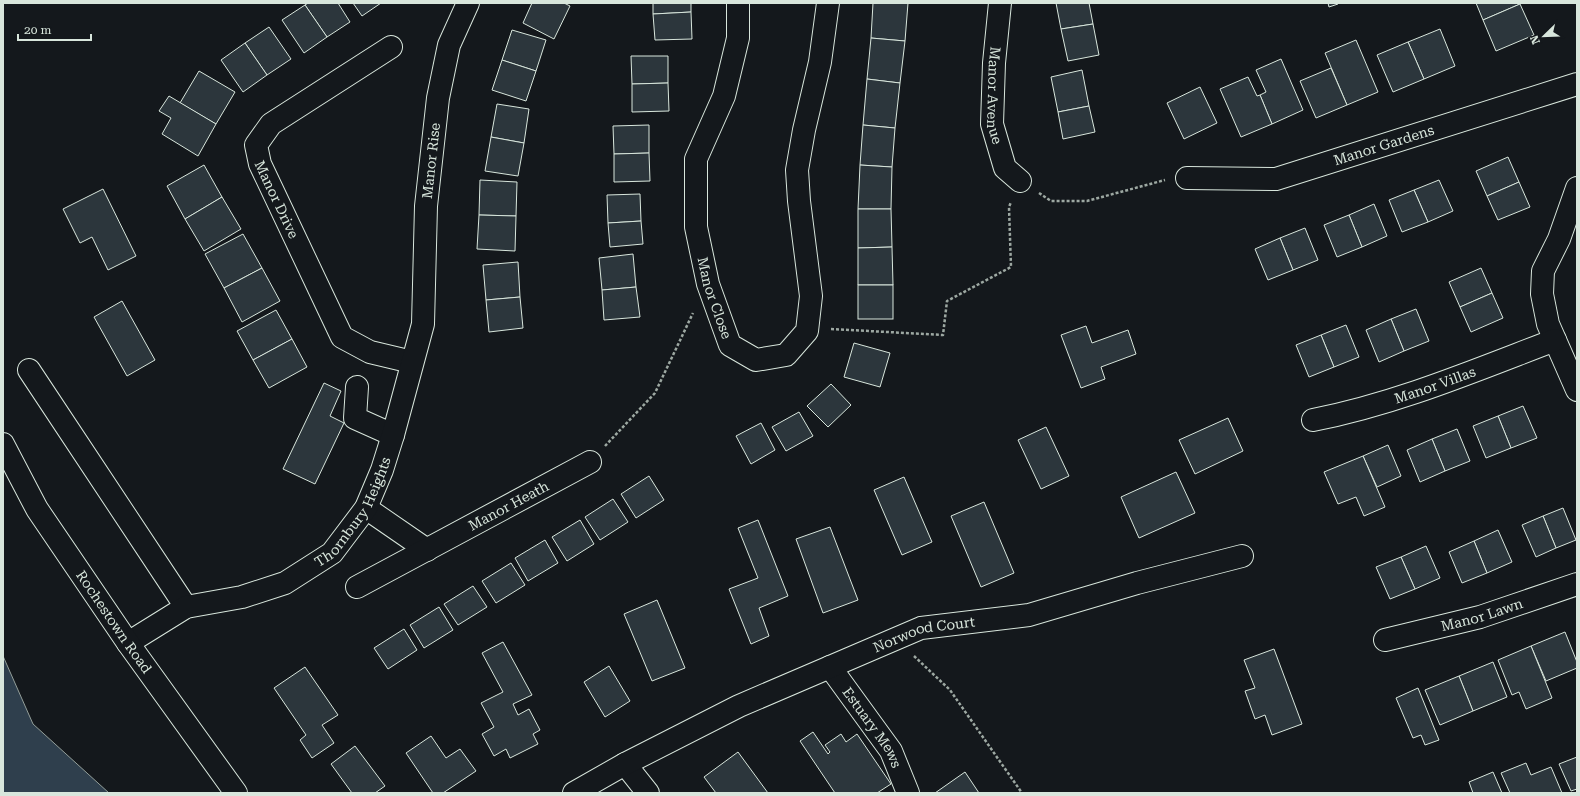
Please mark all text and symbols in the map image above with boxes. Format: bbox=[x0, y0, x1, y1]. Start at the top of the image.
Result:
scale bar bbox=[18, 16, 91, 42]
north arrow bbox=[1524, 16, 1564, 56]
text: 20 m bbox=[24, 23, 51, 37]
text: N bbox=[1527, 33, 1543, 46]
street label: Manor Avenue bbox=[984, 46, 1006, 146]
street label: Manor Rise bbox=[419, 122, 443, 200]
street label: Manor Gardens bbox=[1332, 122, 1436, 168]
street label: Manor Drive bbox=[252, 158, 302, 241]
street label: Manor Close bbox=[695, 256, 735, 341]
street label: Manor Villas bbox=[1392, 363, 1478, 407]
street label: Thornbury Heights bbox=[312, 455, 394, 570]
street label: Manor Heath bbox=[466, 478, 551, 534]
street label: Rochestown Road bbox=[73, 567, 155, 676]
street label: Manor Lawn bbox=[1439, 595, 1525, 634]
street label: Norwood Court bbox=[871, 614, 976, 656]
street label: Estuary Mews bbox=[839, 684, 905, 770]

